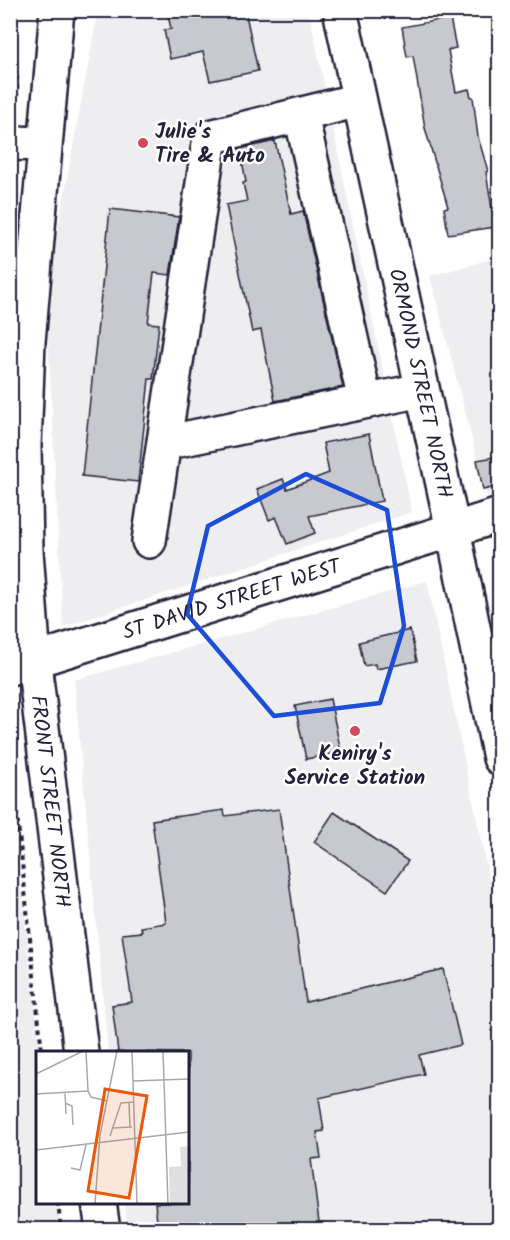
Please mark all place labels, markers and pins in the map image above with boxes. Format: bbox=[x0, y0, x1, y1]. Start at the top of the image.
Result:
place label: Julie's Tire & Auto bbox=[155, 116, 265, 173]
marker: Julie's Tire & Auto bbox=[136, 136, 150, 150]
marker: Keniry's Service Station bbox=[348, 724, 362, 738]
place label: Keniry's Service Station bbox=[285, 738, 425, 795]

